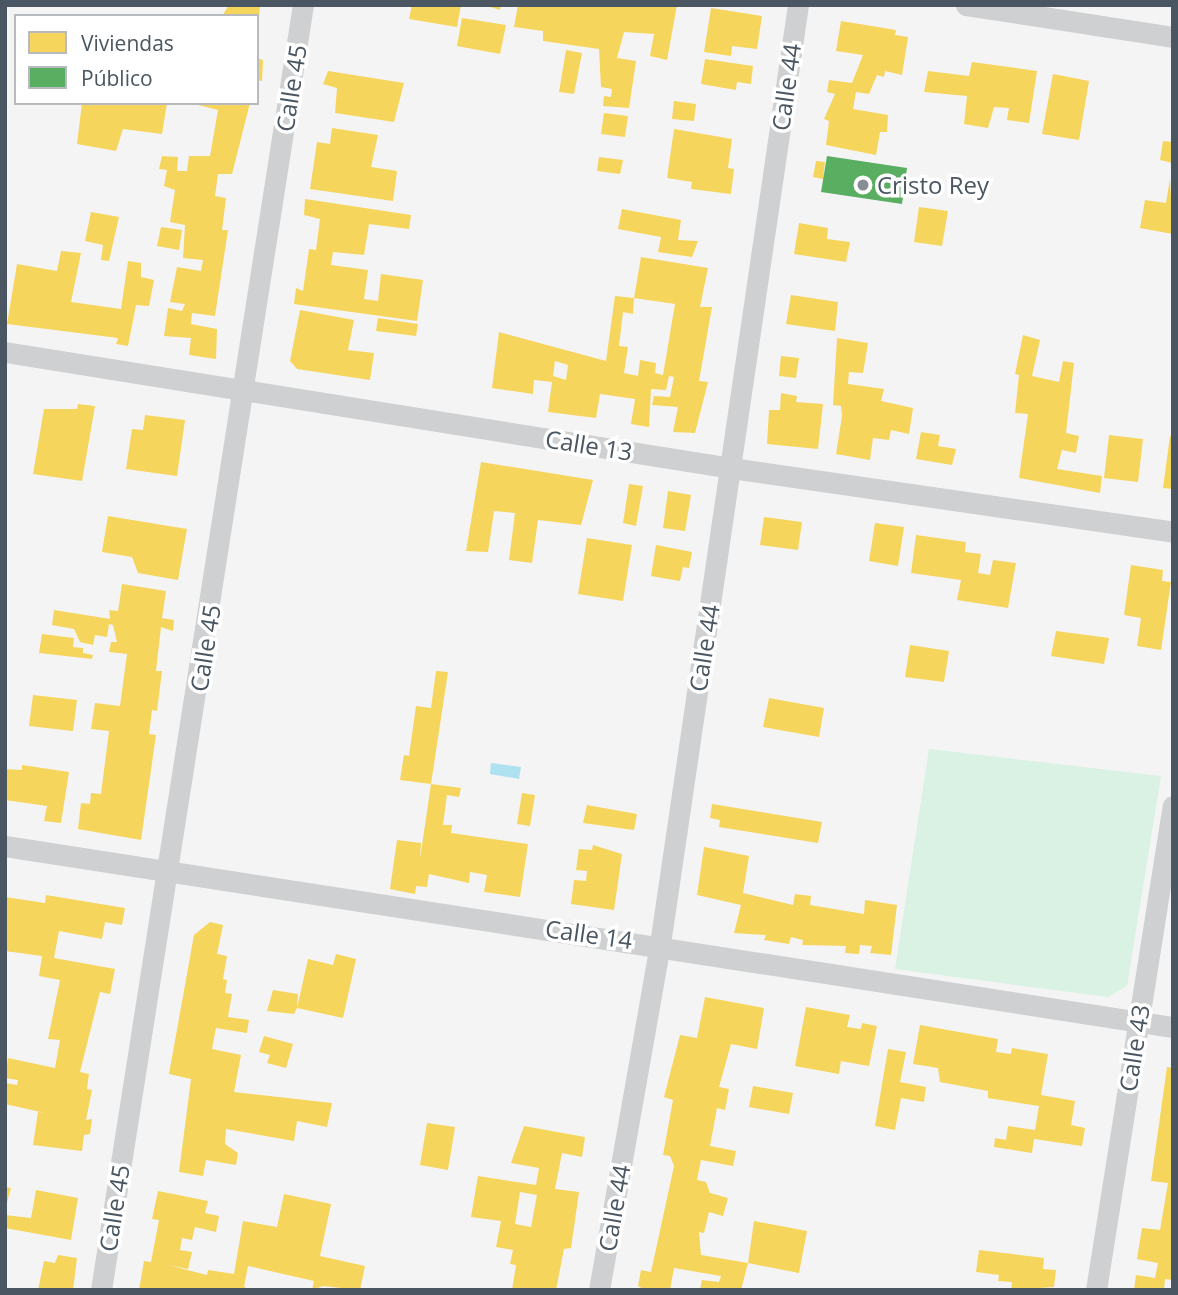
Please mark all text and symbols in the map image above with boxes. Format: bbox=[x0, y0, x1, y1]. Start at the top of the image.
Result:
legend bbox=[14, 14, 259, 105]
text: Viviendas bbox=[81, 29, 174, 57]
street label: Calle 45 bbox=[270, 42, 312, 134]
street label: Calle 44 bbox=[766, 42, 806, 132]
text: Público bbox=[81, 64, 153, 92]
place label: Cristo Rey bbox=[877, 171, 989, 199]
marker: Cristo Rey bbox=[855, 177, 871, 193]
street label: Calle 13 bbox=[543, 424, 635, 466]
street label: Calle 45 bbox=[184, 602, 226, 694]
street label: Calle 44 bbox=[683, 602, 725, 694]
street label: Calle 14 bbox=[544, 914, 634, 954]
street label: Calle 43 bbox=[1113, 1002, 1155, 1094]
street label: Calle 45 bbox=[93, 1162, 135, 1254]
street label: Calle 44 bbox=[592, 1162, 636, 1254]

